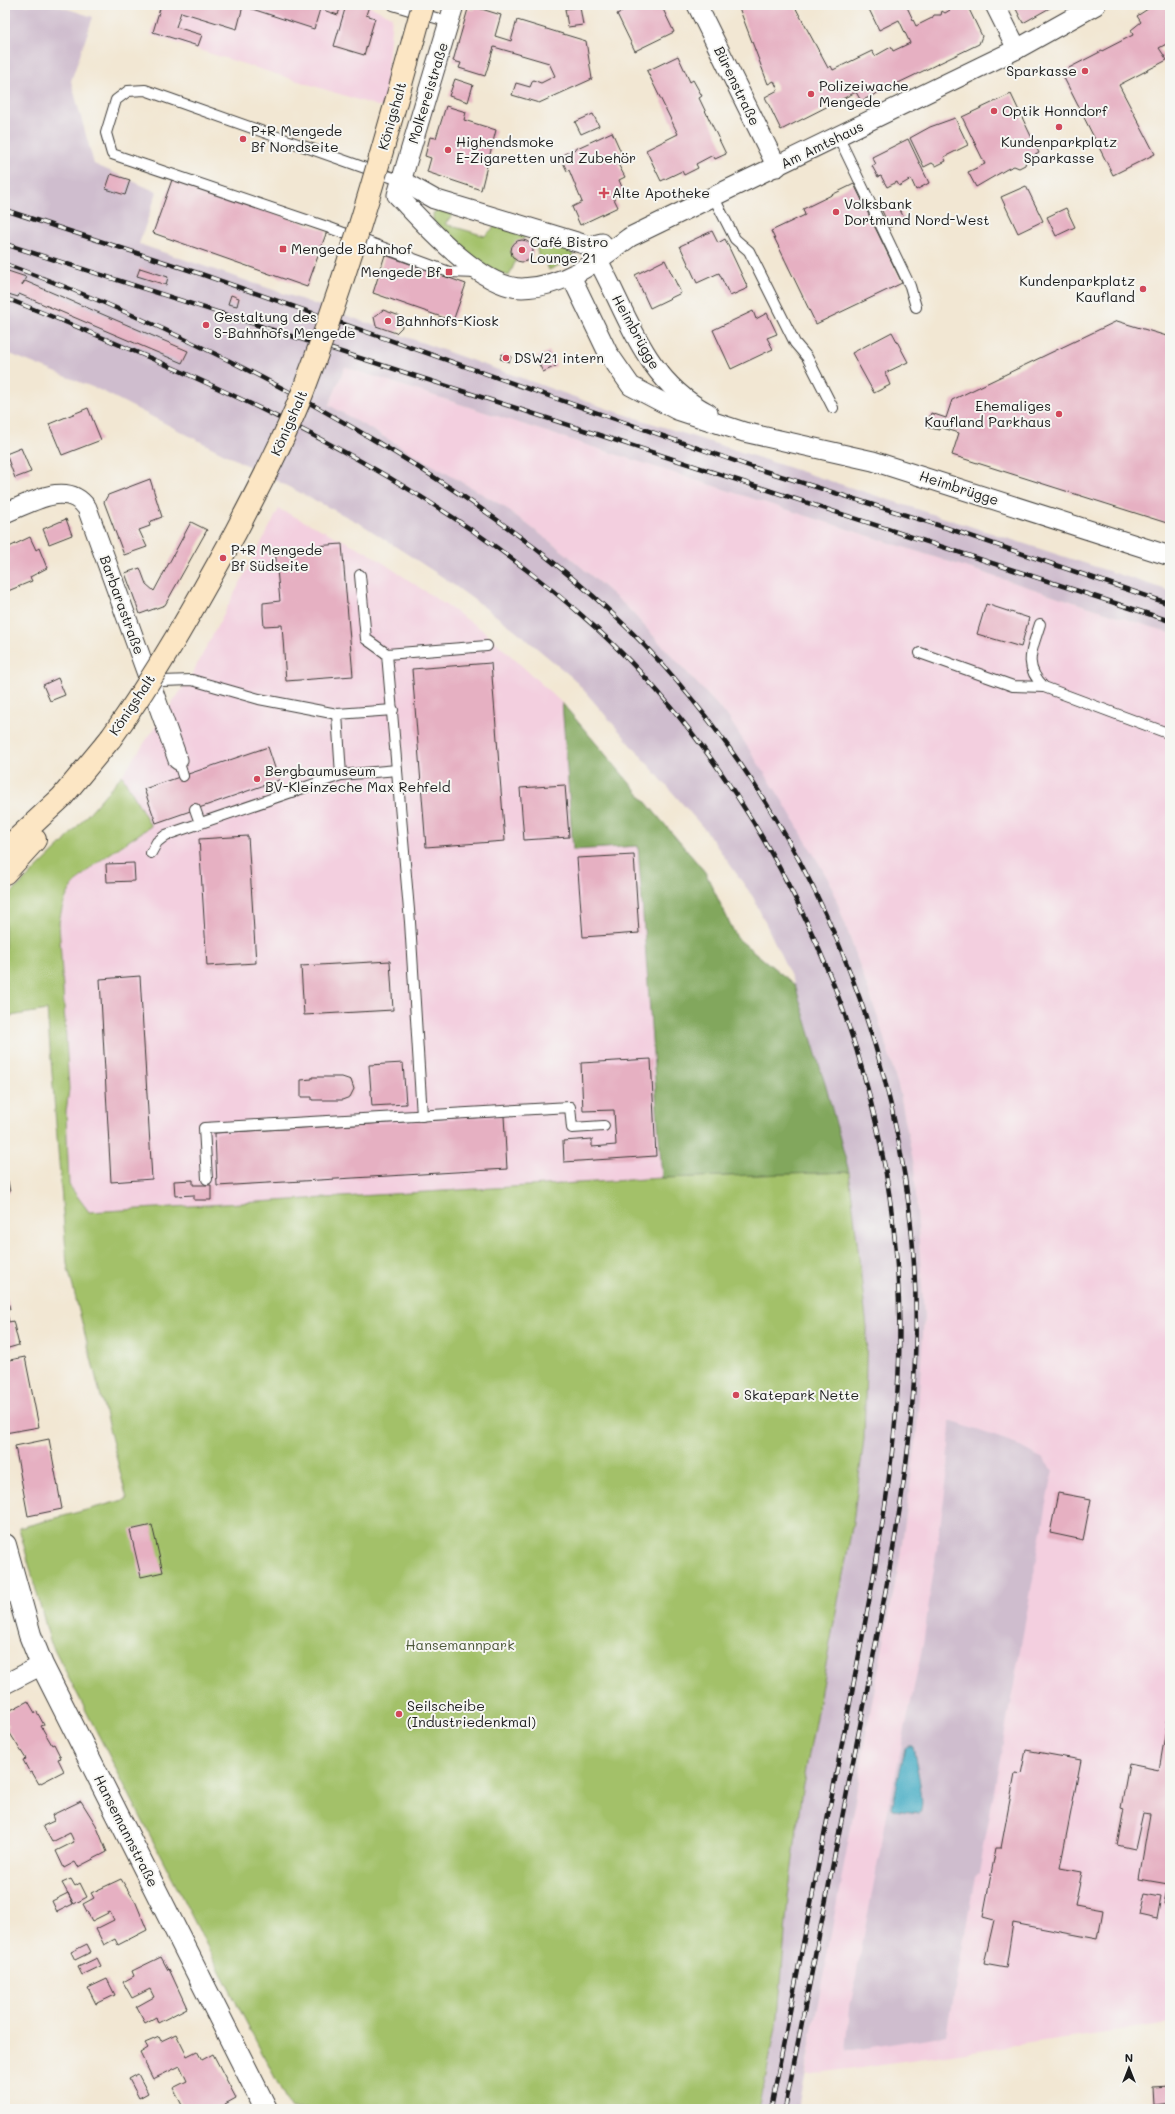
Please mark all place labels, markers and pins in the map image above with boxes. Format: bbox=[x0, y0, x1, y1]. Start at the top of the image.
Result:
place label: Sparkasse bbox=[1006, 61, 1077, 80]
marker: Sparkasse bbox=[1080, 66, 1090, 76]
place label: Polizeiwache Mengede bbox=[819, 76, 909, 111]
marker: Polizeiwache Mengede bbox=[806, 89, 816, 99]
place label: Optik Honndorf bbox=[1002, 101, 1108, 120]
marker: Optik Honndorf bbox=[989, 106, 999, 116]
place label: P+R Mengede Bf Nordseite bbox=[251, 121, 342, 156]
marker: Kundenparkplatz Sparkasse bbox=[1054, 122, 1064, 132]
place label: Highendsmoke E-Zigaretten und Zubehör bbox=[456, 132, 636, 167]
place label: Kundenparkplatz Sparkasse bbox=[1001, 132, 1117, 167]
marker: P+R Mengede Bf Nordseite bbox=[238, 134, 248, 144]
marker: Highendsmoke E-Zigaretten und Zubehör bbox=[443, 145, 453, 155]
place label: Alte Apotheke bbox=[612, 183, 710, 202]
marker: Alte Apotheke bbox=[599, 188, 609, 198]
place label: Volksbank Dortmund Nord-West bbox=[844, 194, 989, 229]
marker: Volksbank Dortmund Nord-West bbox=[831, 207, 841, 217]
place label: Café Bistro Lounge 21 bbox=[530, 232, 608, 267]
place label: Mengede Bahnhof bbox=[291, 239, 413, 258]
marker: Mengede Bahnhof bbox=[278, 244, 288, 254]
marker: Café Bistro Lounge 21 bbox=[517, 245, 527, 255]
place label: Mengede Bf bbox=[360, 262, 442, 281]
marker: Mengede Bf bbox=[444, 267, 454, 277]
place label: Kundenparkplatz Kaufland bbox=[1019, 271, 1135, 306]
marker: Kundenparkplatz Kaufland bbox=[1138, 284, 1148, 294]
place label: Gestaltung des S-Bahnhofs Mengede bbox=[214, 307, 356, 342]
place label: Bahnhofs-Kiosk bbox=[396, 311, 499, 330]
marker: Bahnhofs-Kiosk bbox=[383, 316, 393, 326]
marker: Gestaltung des S-Bahnhofs Mengede bbox=[201, 320, 211, 330]
place label: DSW21 intern bbox=[514, 348, 604, 367]
marker: DSW21 intern bbox=[501, 353, 511, 363]
place label: Ehemaliges Kaufland Parkhaus bbox=[925, 396, 1051, 431]
marker: Ehemaliges Kaufland Parkhaus bbox=[1054, 409, 1064, 419]
place label: P+R Mengede Bf Südseite bbox=[231, 540, 322, 575]
marker: P+R Mengede Bf Südseite bbox=[218, 553, 228, 563]
place label: Bergbaumuseum BV-Kleinzeche Max Rehfeld bbox=[265, 761, 451, 796]
marker: Bergbaumuseum BV-Kleinzeche Max Rehfeld bbox=[252, 774, 262, 784]
place label: Skatepark Nette bbox=[744, 1385, 859, 1404]
marker: Skatepark Nette bbox=[731, 1390, 741, 1400]
place label: Seilscheibe (Industriedenkmal) bbox=[407, 1696, 536, 1731]
marker: Seilscheibe (Industriedenkmal) bbox=[394, 1709, 404, 1719]

